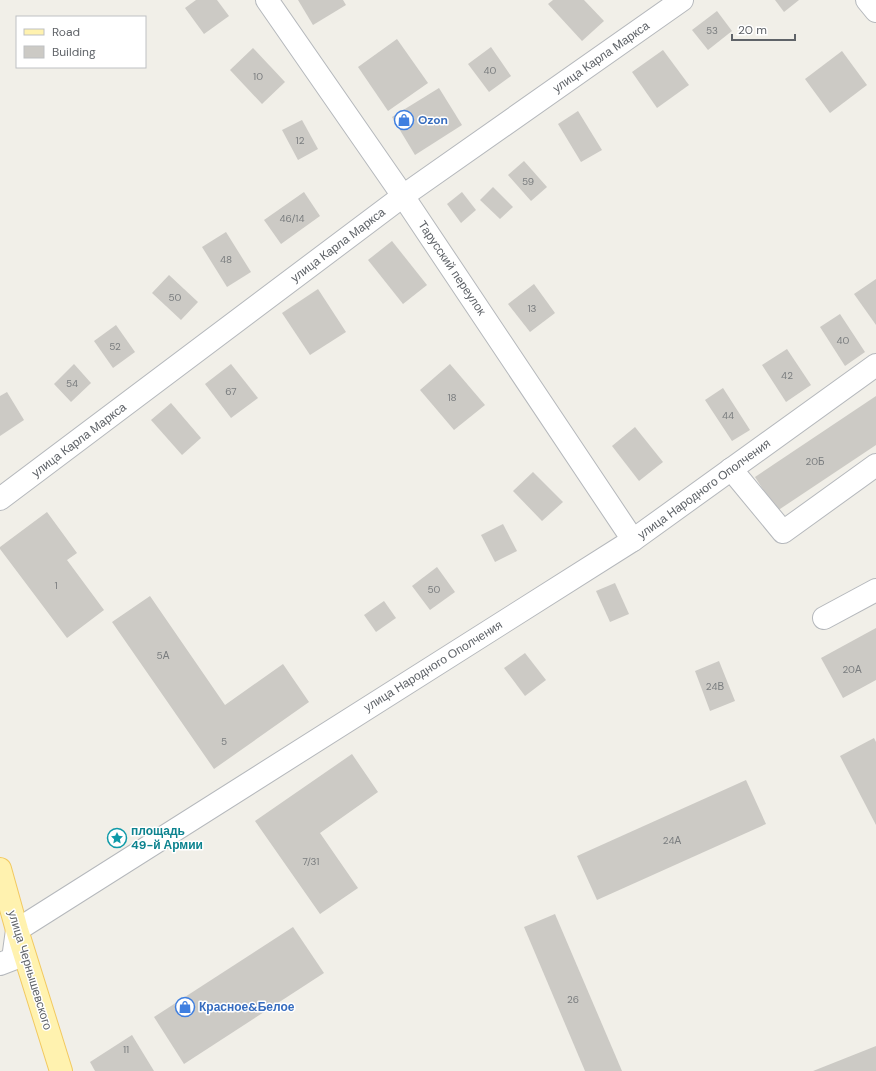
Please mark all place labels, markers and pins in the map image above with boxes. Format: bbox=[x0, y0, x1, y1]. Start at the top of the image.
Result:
shop icon: Ozon bbox=[393, 109, 415, 131]
place label: Ozon bbox=[418, 112, 448, 128]
place label: площадь 49-й Армии bbox=[131, 823, 203, 853]
place icon: площадь 49-й Армии bbox=[106, 827, 128, 849]
shop icon: Красное&Белое bbox=[174, 996, 196, 1018]
place label: Красное&Белое bbox=[199, 999, 295, 1015]

